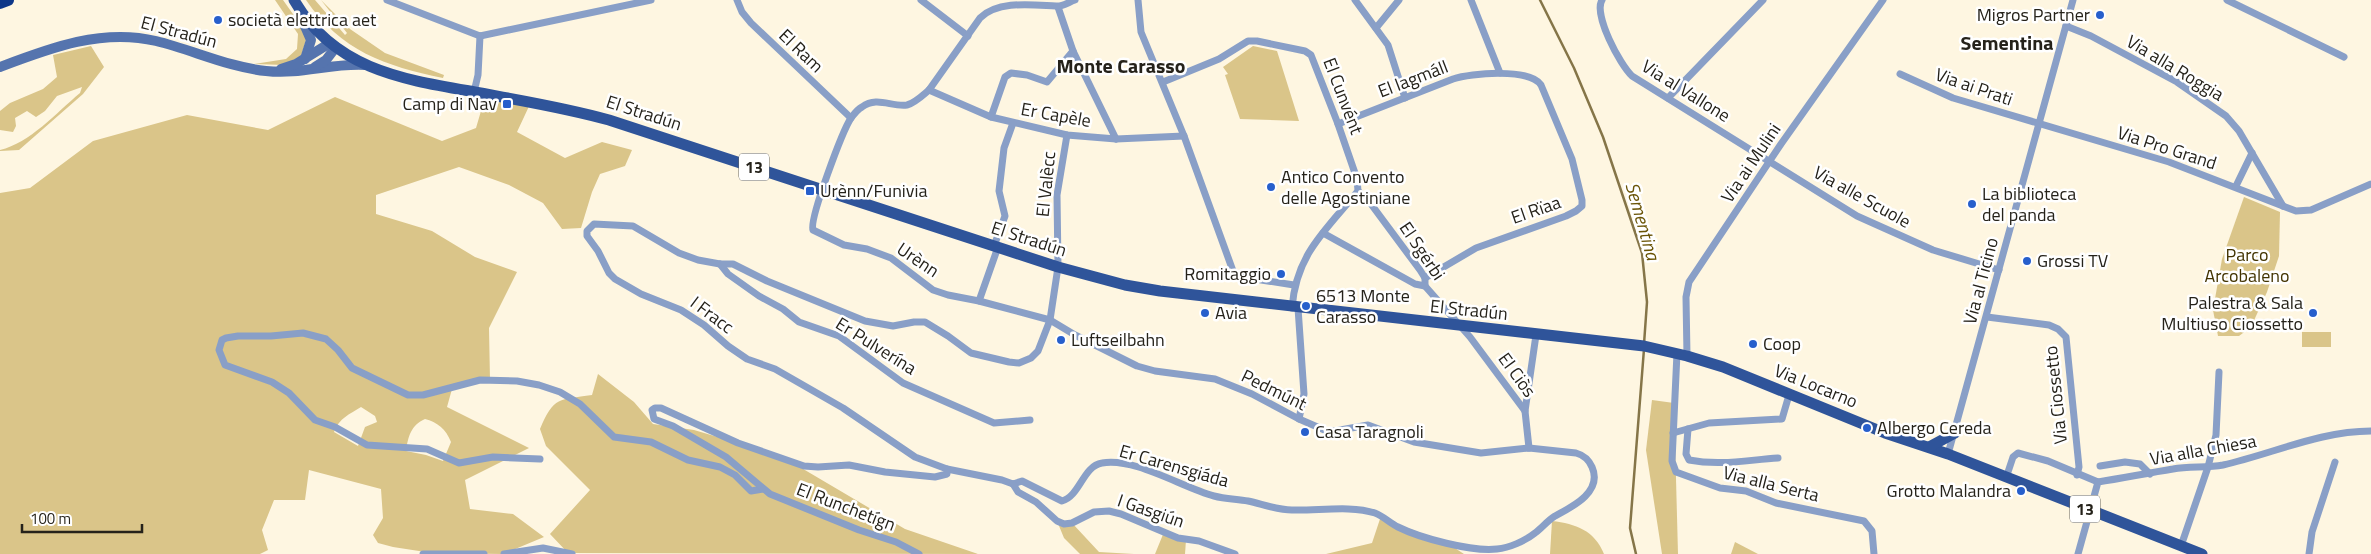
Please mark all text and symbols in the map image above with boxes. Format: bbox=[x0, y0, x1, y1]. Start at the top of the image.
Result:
place label: Migros Partner bbox=[1977, 1, 2090, 28]
place label: società elettrica aet bbox=[228, 6, 377, 33]
street label: El Stradún bbox=[138, 8, 220, 55]
marker: Migros Partner bbox=[2094, 9, 2106, 21]
marker: società elettrica aet bbox=[212, 14, 224, 26]
street label: El Ram bbox=[773, 22, 830, 79]
district label: Sementina bbox=[1961, 27, 2053, 58]
street label: Via alla Roggia bbox=[2121, 28, 2229, 107]
district label: Monte Carasso bbox=[1057, 50, 1185, 81]
street label: El Cunvént bbox=[1316, 53, 1371, 139]
street label: El Iagmáll bbox=[1374, 53, 1452, 104]
street label: Via al Vallone bbox=[1637, 53, 1736, 129]
street label: Via ai Prati bbox=[1932, 61, 2017, 112]
street label: El Stradún bbox=[603, 88, 685, 137]
place label: Camp di Nav bbox=[403, 90, 497, 117]
street label: Er Capèle bbox=[1019, 95, 1093, 134]
marker: Camp di Nav bbox=[501, 98, 513, 110]
street label: Via ai Mulini bbox=[1714, 118, 1787, 208]
street label: Via Pro Grand bbox=[2114, 119, 2220, 176]
street label: El Valècc bbox=[1029, 150, 1062, 218]
road number: 13 bbox=[739, 154, 769, 180]
street label: Via alle Scuole bbox=[1809, 159, 1916, 234]
place label: Antico Convento delle Agostiniane bbox=[1281, 163, 1410, 211]
place label: Urènn/Funivia bbox=[820, 177, 927, 204]
water label: Sementina bbox=[1619, 178, 1669, 265]
place label: La biblioteca del panda bbox=[1982, 180, 2076, 228]
marker: Antico Convento delle Agostiniane bbox=[1265, 181, 1277, 193]
marker: Urènn/Funivia bbox=[804, 185, 816, 197]
street label: El Rïaa bbox=[1507, 188, 1564, 231]
marker: La biblioteca del panda bbox=[1966, 198, 1978, 210]
street label: El Stradún bbox=[988, 214, 1070, 263]
street label: El Sgérbi bbox=[1393, 216, 1452, 285]
street label: Via al Ticino bbox=[1956, 234, 2005, 327]
street label: Urènn bbox=[892, 236, 945, 284]
park label: Parco Arcobaleno bbox=[2205, 241, 2289, 289]
place label: Grossi TV bbox=[2037, 247, 2109, 274]
marker: Grossi TV bbox=[2021, 255, 2033, 267]
place label: Romitaggio bbox=[1184, 260, 1271, 287]
marker: Romitaggio bbox=[1275, 268, 1287, 280]
place label: 6513 Monte Carasso bbox=[1316, 282, 1410, 330]
street label: I Fracc bbox=[685, 289, 740, 340]
place label: Palestra & Sala Multiuso Ciossetto bbox=[2161, 289, 2303, 337]
street label: El Stradún bbox=[1429, 292, 1509, 327]
place label: Avia bbox=[1215, 299, 1247, 326]
marker: 6513 Monte Carasso bbox=[1300, 300, 1312, 312]
marker: Avia bbox=[1199, 307, 1211, 319]
marker: Palestra & Sala Multiuso Ciossetto bbox=[2307, 307, 2319, 319]
street label: Er Pulverína bbox=[831, 310, 922, 381]
place label: Luftseilbahn bbox=[1071, 326, 1165, 353]
place label: Coop bbox=[1763, 330, 1801, 357]
marker: Luftseilbahn bbox=[1055, 334, 1067, 346]
marker: Coop bbox=[1747, 338, 1759, 350]
street label: Via Ciossetto bbox=[2037, 345, 2074, 445]
street label: El Ciòs bbox=[1492, 347, 1543, 403]
street label: Via Locarno bbox=[1770, 357, 1862, 414]
street label: Pedmúnt bbox=[1237, 362, 1312, 417]
place label: Albergo Cereda bbox=[1877, 414, 1992, 441]
place label: Casa Taragnoli bbox=[1315, 418, 1424, 445]
marker: Albergo Cereda bbox=[1861, 422, 1873, 434]
marker: Casa Taragnoli bbox=[1299, 426, 1311, 438]
street label: Via alla Chiesa bbox=[2148, 427, 2258, 472]
street label: Er Carensgiáda bbox=[1116, 437, 1232, 494]
street label: Via alla Serta bbox=[1720, 459, 1822, 508]
street label: El Runchetígn bbox=[793, 475, 900, 538]
place label: Grotto Malandra bbox=[1887, 477, 2011, 504]
marker: Grotto Malandra bbox=[2015, 485, 2027, 497]
street label: I Gasgiún bbox=[1114, 486, 1188, 535]
road number: 13 bbox=[2070, 496, 2100, 522]
scale bar bbox=[22, 502, 142, 534]
text: 100 m bbox=[30, 507, 71, 530]

